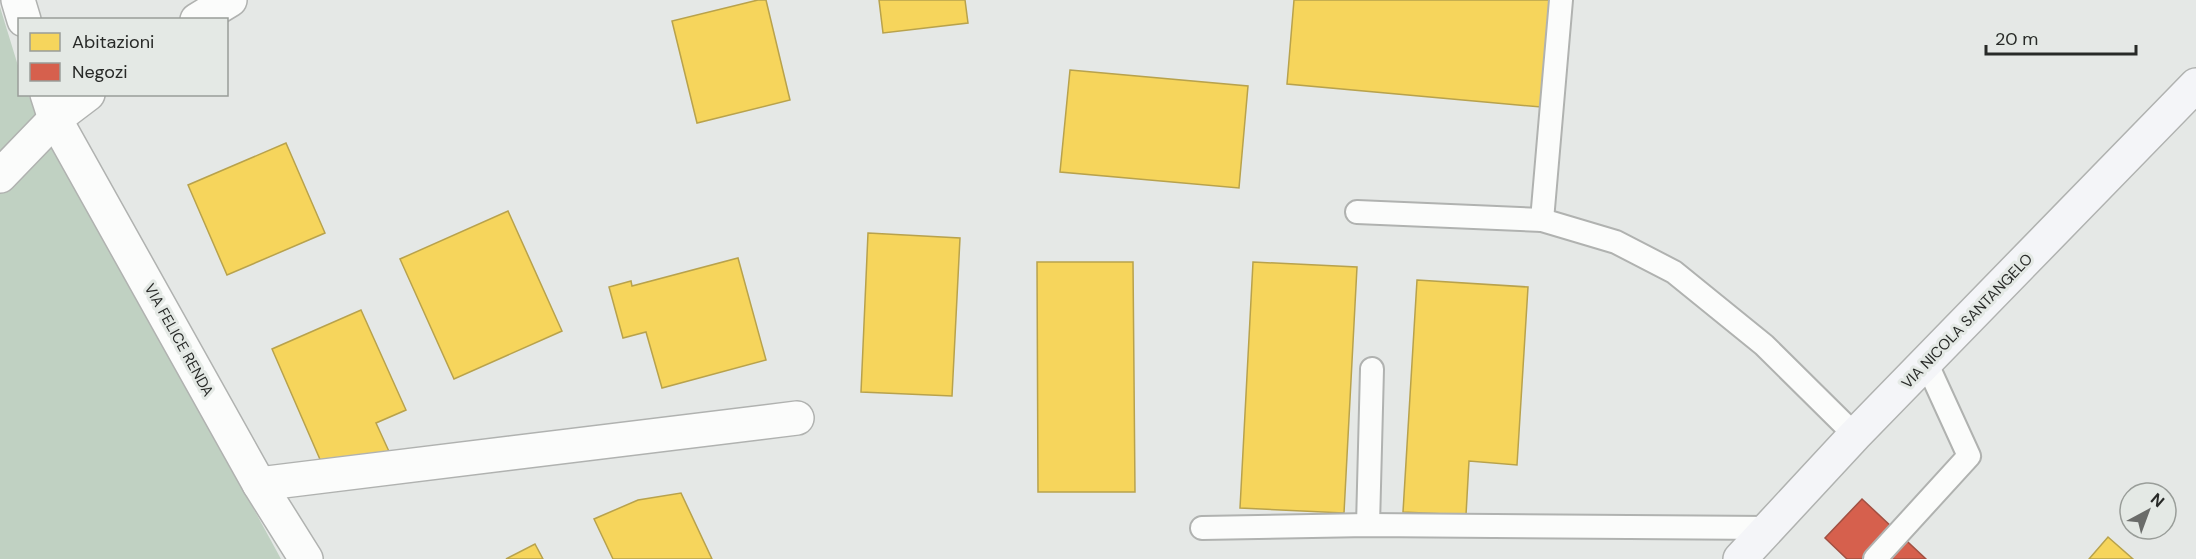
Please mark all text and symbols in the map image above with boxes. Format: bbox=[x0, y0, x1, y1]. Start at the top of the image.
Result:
legend bbox=[18, 18, 228, 96]
scale bar bbox=[1986, 18, 2136, 56]
text: 20 m bbox=[1995, 27, 2038, 51]
text: Abitazioni bbox=[72, 30, 154, 54]
text: Negozi bbox=[72, 60, 128, 84]
street label: VIA NICOLA SANTANGELO bbox=[1897, 249, 2037, 393]
street label: VIA FELICE RENDA bbox=[140, 280, 218, 400]
north arrow bbox=[2118, 481, 2178, 541]
text: N bbox=[2146, 488, 2169, 512]

